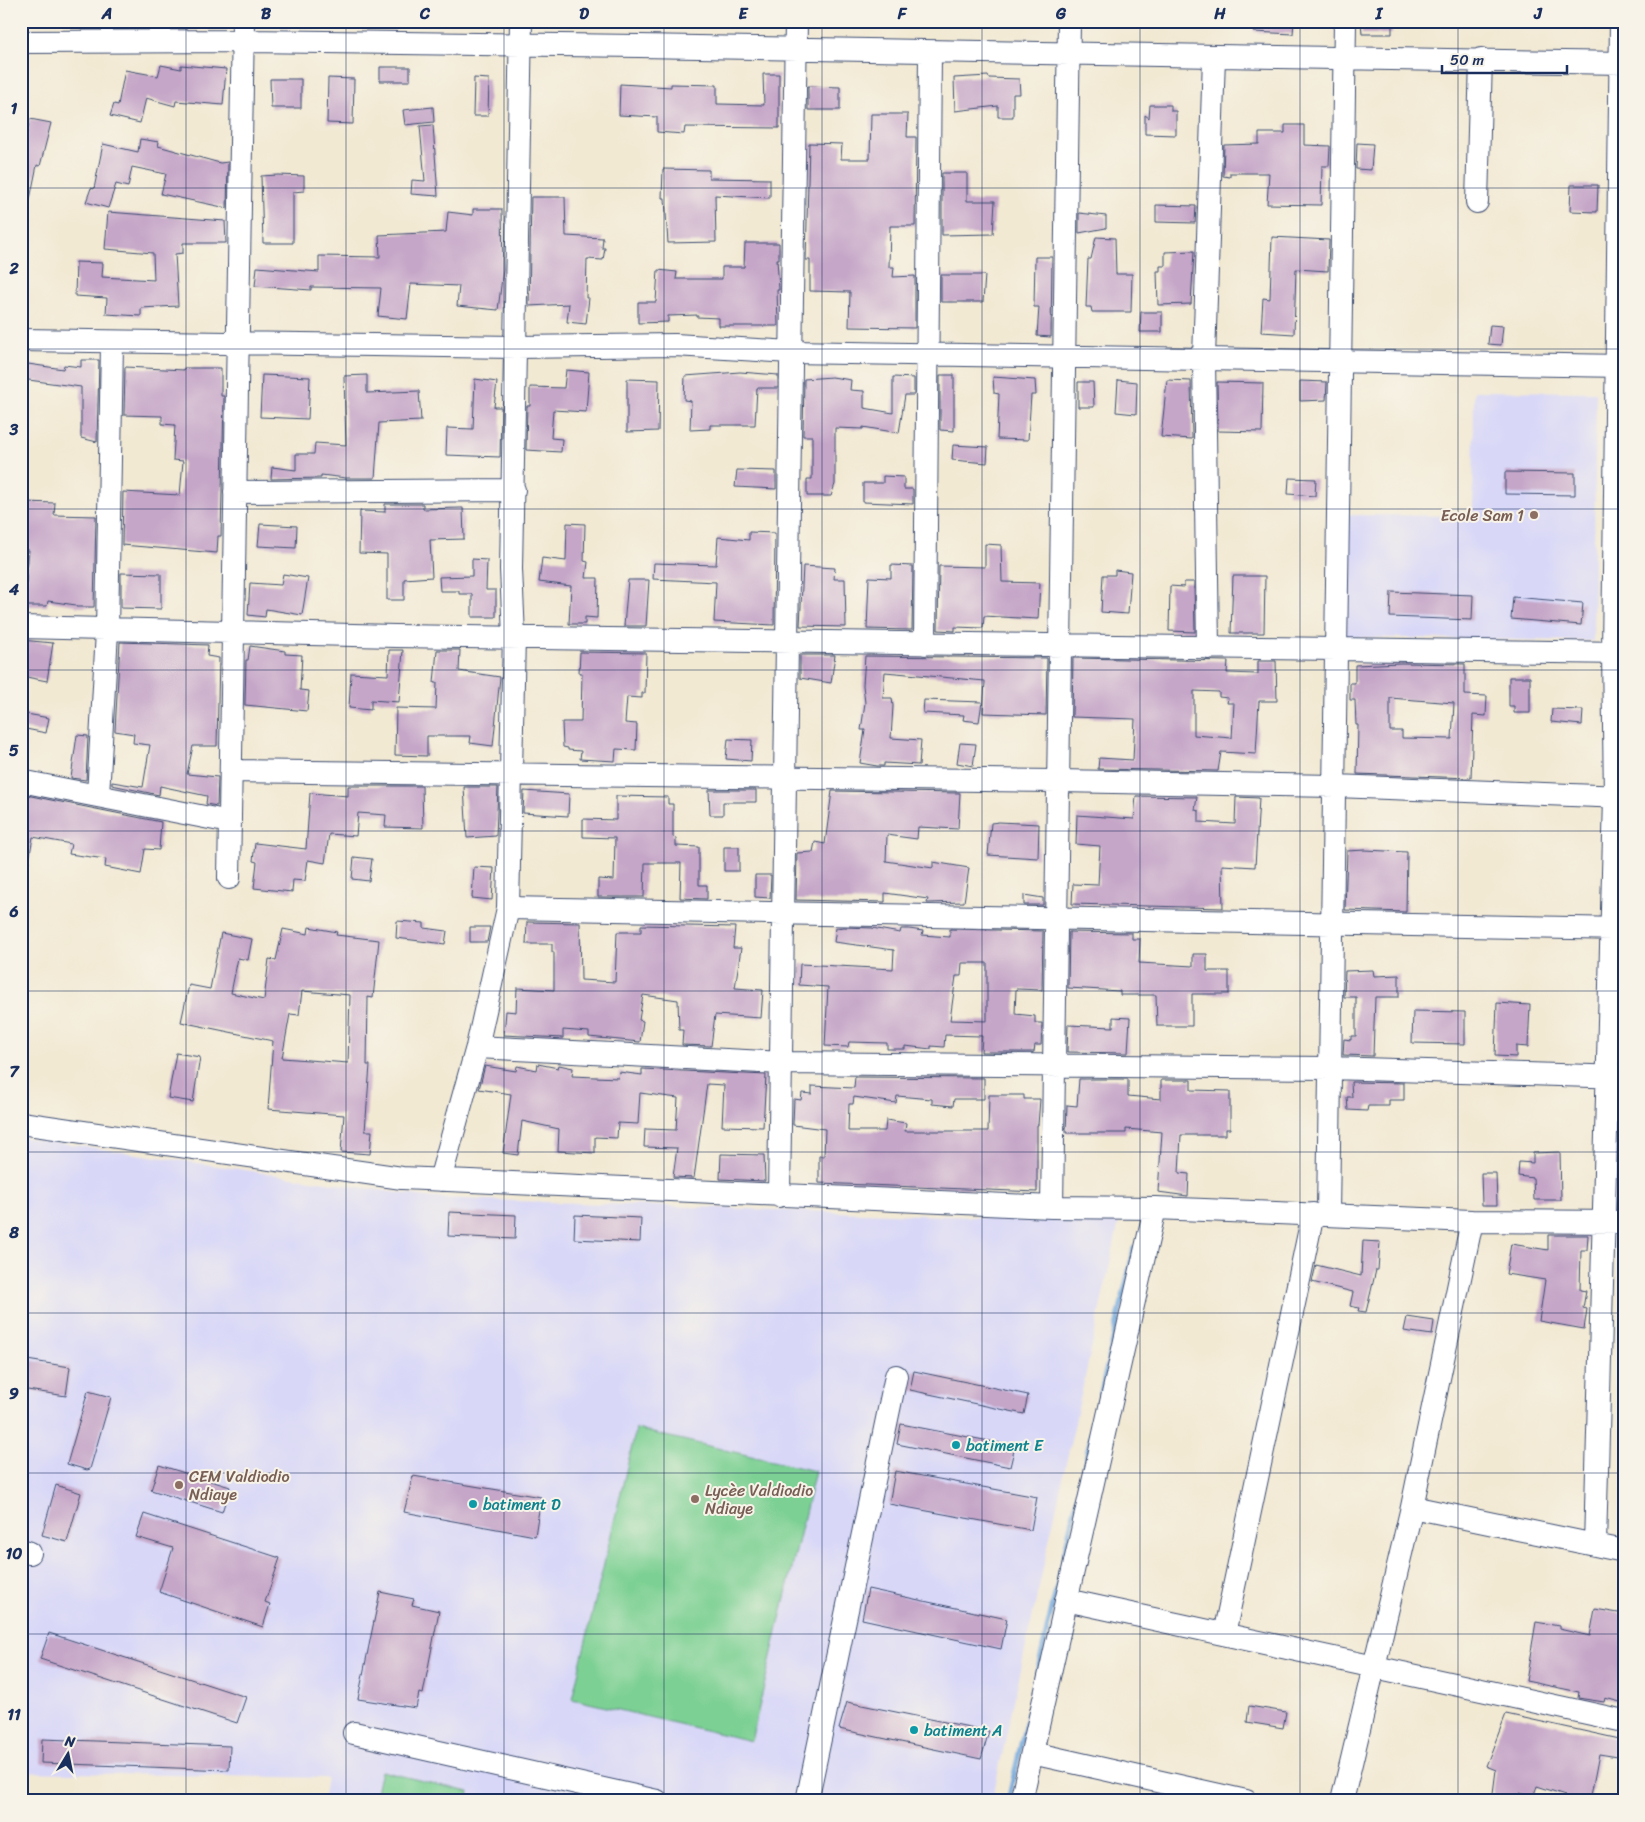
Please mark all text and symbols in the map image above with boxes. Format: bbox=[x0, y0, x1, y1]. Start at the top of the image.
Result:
text: A bbox=[101, 0, 112, 28]
text: B bbox=[261, 0, 272, 28]
text: C bbox=[419, 0, 431, 28]
text: D bbox=[579, 0, 589, 28]
text: E bbox=[739, 0, 749, 28]
text: F bbox=[897, 0, 908, 28]
text: G bbox=[1055, 0, 1067, 28]
text: H bbox=[1213, 0, 1226, 28]
text: I bbox=[1375, 0, 1384, 28]
text: J bbox=[1533, 0, 1543, 28]
scale bar bbox=[1442, 42, 1568, 74]
text: 50 m bbox=[1450, 47, 1485, 73]
text: 1 bbox=[11, 94, 18, 123]
text: 2 bbox=[8, 254, 19, 283]
text: 3 bbox=[9, 415, 19, 444]
place label: Ecole Sam 1 bbox=[1441, 501, 1524, 530]
marker: Ecole Sam 1 bbox=[1528, 509, 1540, 521]
text: 4 bbox=[8, 575, 19, 604]
text: 5 bbox=[9, 736, 19, 765]
text: 6 bbox=[8, 897, 19, 926]
text: 7 bbox=[9, 1057, 20, 1086]
text: 8 bbox=[8, 1218, 19, 1247]
text: 9 bbox=[9, 1379, 19, 1408]
place label: batiment E bbox=[966, 1431, 1044, 1460]
marker: batiment E bbox=[950, 1439, 962, 1451]
place label: CEM Valdiodio Ndiaye bbox=[189, 1462, 290, 1509]
place label: Lycèe Valdiodio Ndiaye bbox=[705, 1476, 813, 1523]
marker: CEM Valdiodio Ndiaye bbox=[173, 1479, 185, 1491]
place label: batiment D bbox=[483, 1490, 561, 1519]
marker: Lycèe Valdiodio Ndiaye bbox=[689, 1493, 701, 1505]
marker: batiment D bbox=[467, 1498, 479, 1510]
text: 10 bbox=[6, 1539, 22, 1568]
text: 11 bbox=[7, 1700, 21, 1729]
place label: batiment A bbox=[924, 1716, 1003, 1745]
marker: batiment A bbox=[908, 1724, 920, 1736]
text: N bbox=[62, 1728, 77, 1755]
north arrow bbox=[42, 1730, 92, 1780]

